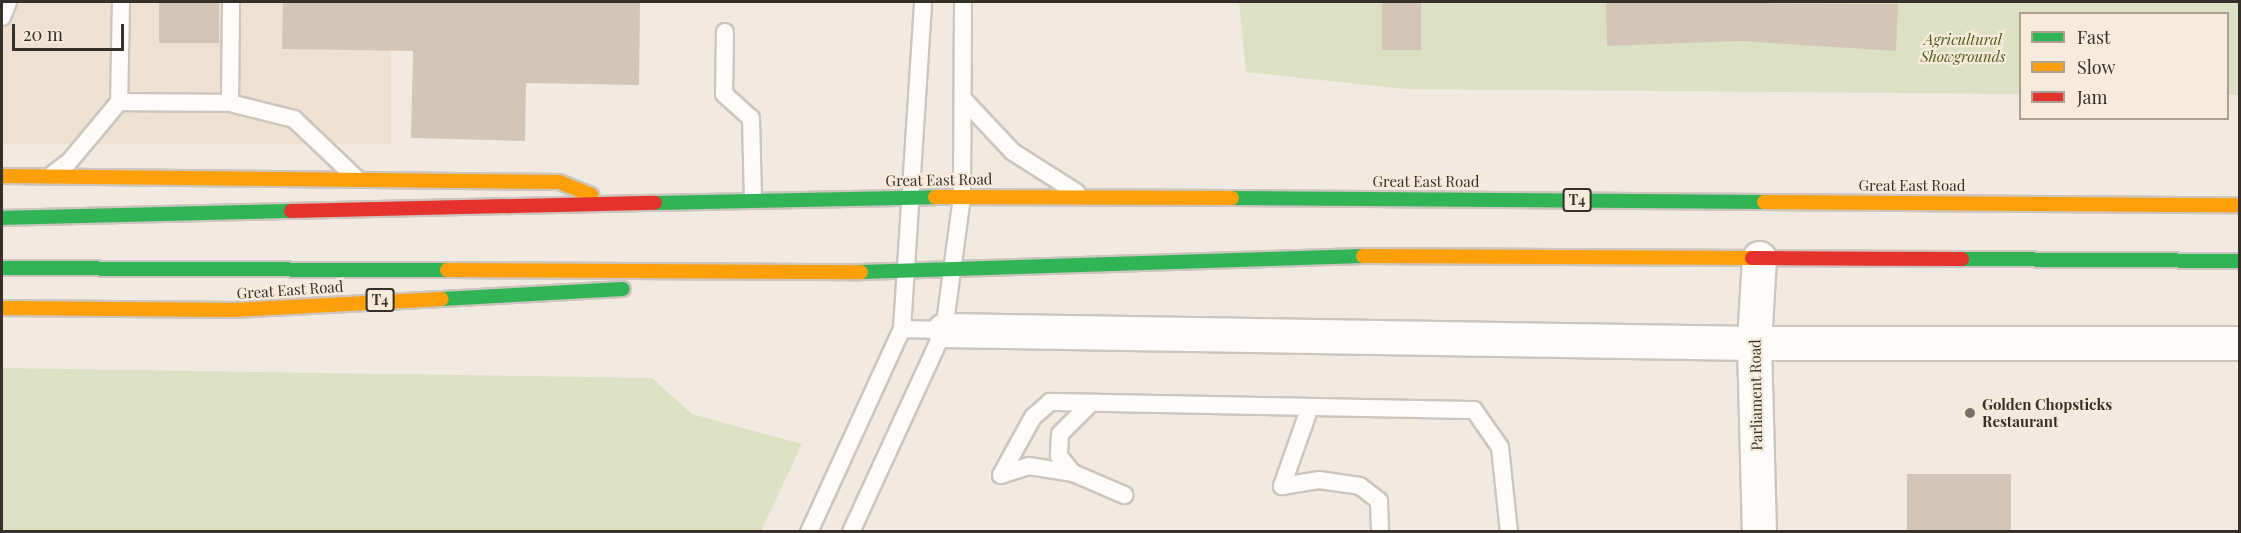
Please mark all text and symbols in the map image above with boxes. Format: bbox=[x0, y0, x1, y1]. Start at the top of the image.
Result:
scale bar bbox=[15, 12, 128, 50]
legend bbox=[2019, 12, 2229, 120]
text: 20 m bbox=[23, 22, 63, 46]
text: Fast bbox=[2077, 25, 2110, 49]
park label: Agricultural Showgrounds bbox=[1920, 30, 2006, 65]
text: Slow bbox=[2077, 55, 2115, 79]
text: Jam bbox=[2077, 85, 2107, 109]
street label: Great East Road bbox=[885, 170, 993, 190]
street label: Great East Road bbox=[1372, 173, 1480, 191]
street label: Great East Road bbox=[1858, 177, 1966, 195]
road number: T4 bbox=[1562, 189, 1592, 211]
street label: Great East Road bbox=[236, 277, 344, 303]
road number: T4 bbox=[365, 289, 395, 311]
street label: Parliament Road bbox=[1746, 339, 1766, 451]
place label: Golden Chopsticks Restaurant bbox=[1982, 395, 2112, 430]
marker: Golden Chopsticks Restaurant bbox=[1963, 406, 1977, 420]

